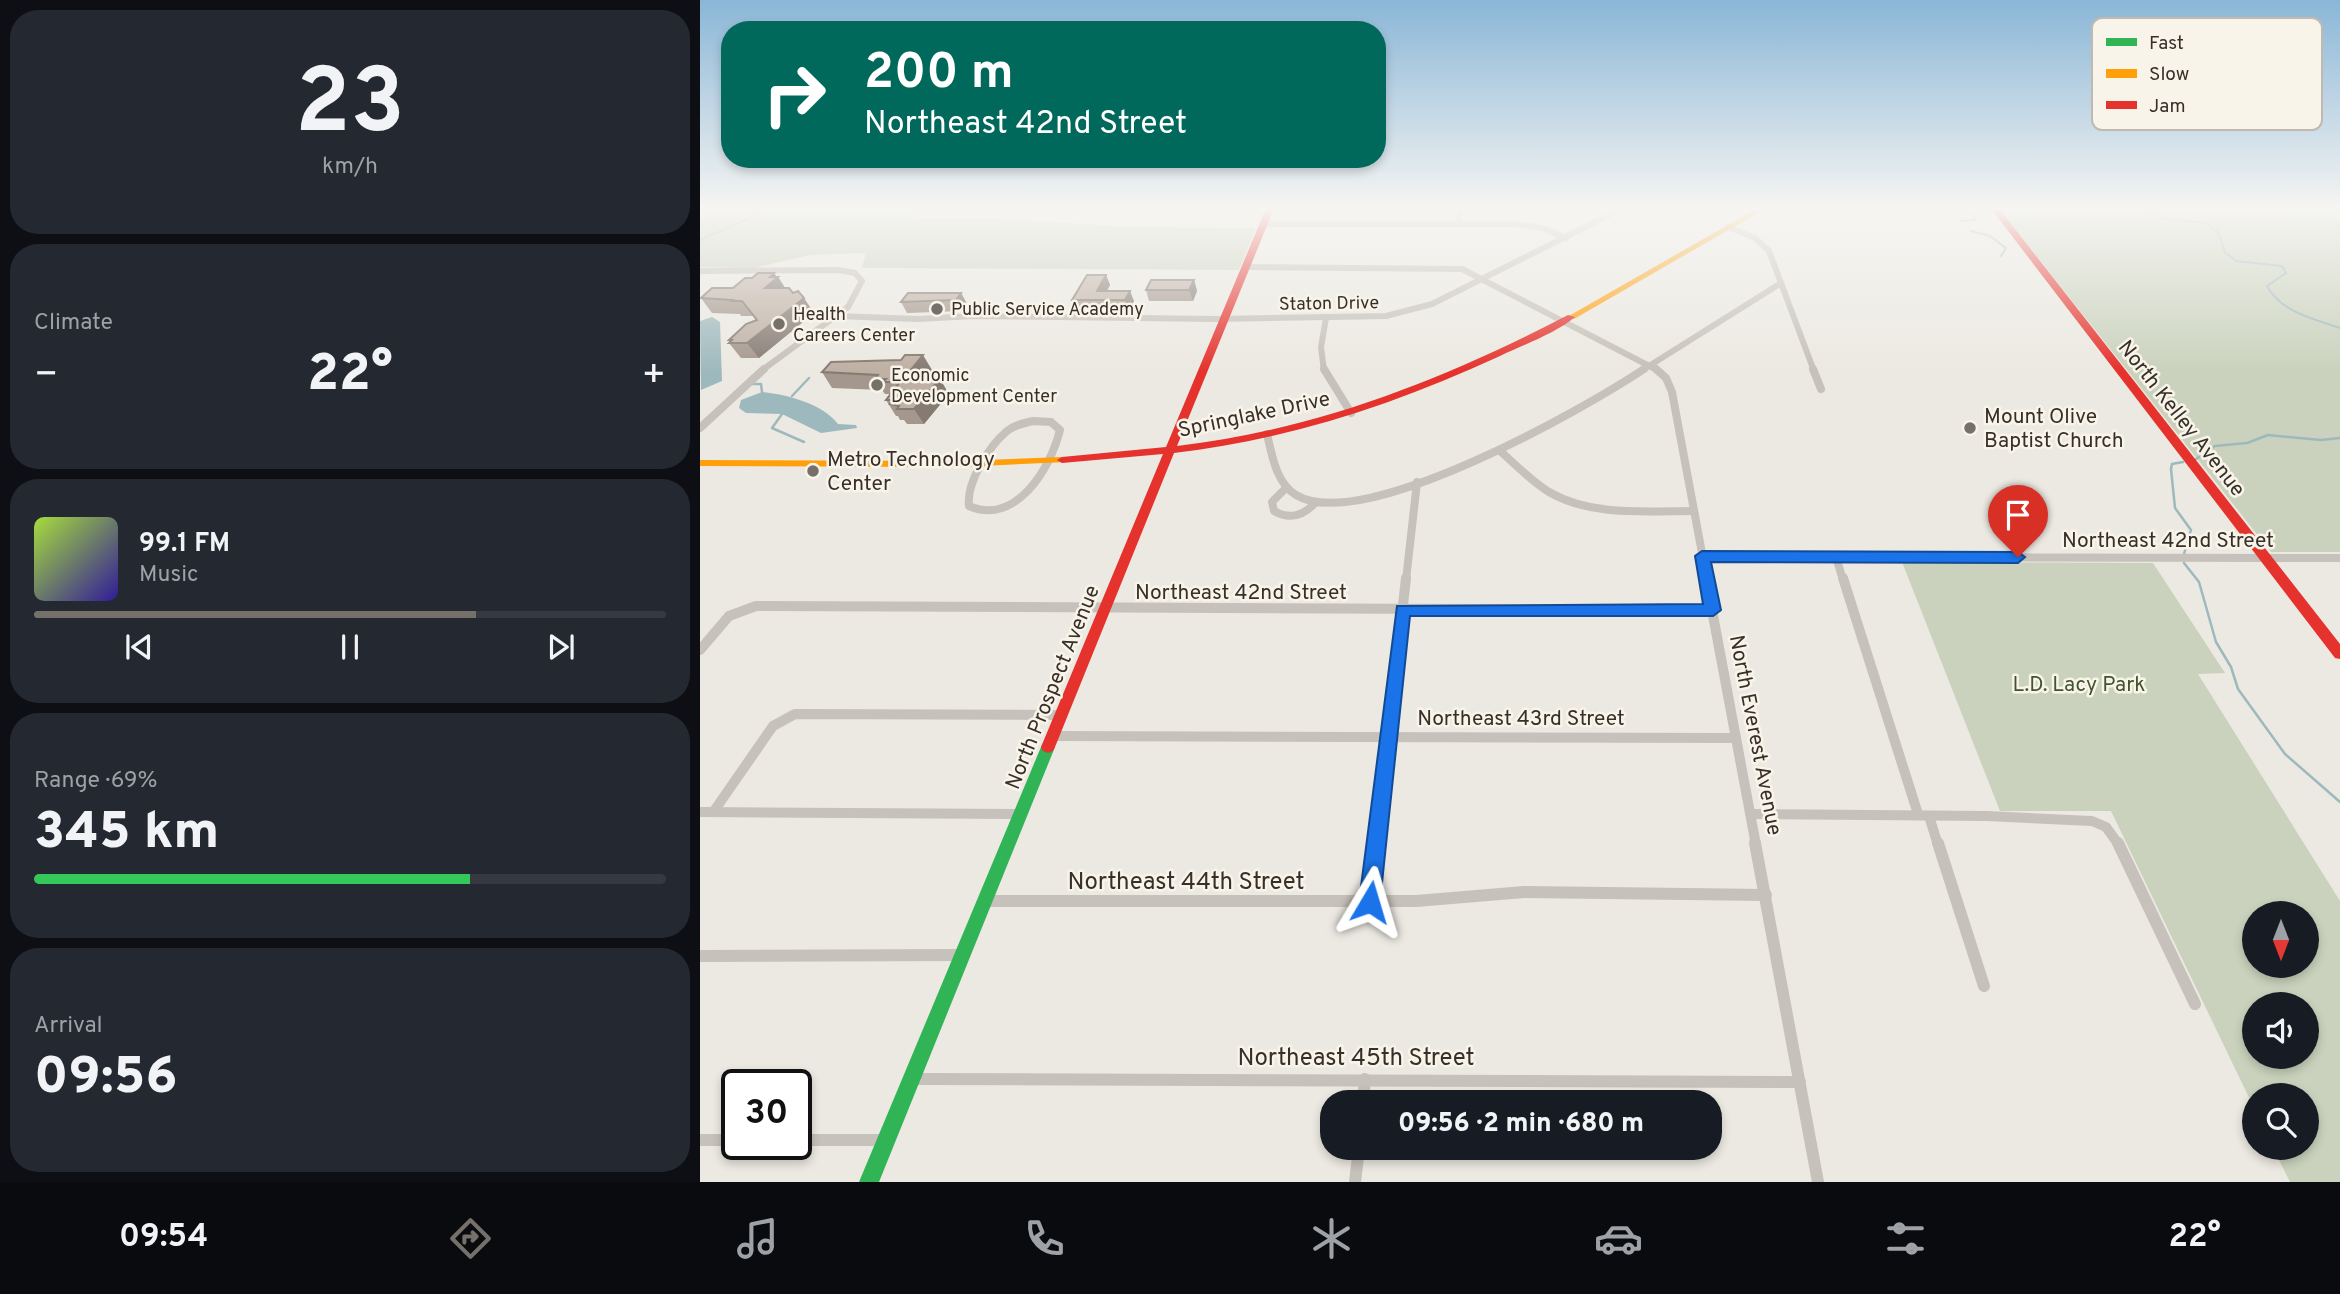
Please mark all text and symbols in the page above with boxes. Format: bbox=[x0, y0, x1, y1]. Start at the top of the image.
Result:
legend bbox=[2092, 18, 2322, 130]
text: Fast bbox=[2149, 32, 2184, 56]
text: 200 m bbox=[864, 44, 1014, 106]
icon: right bbox=[749, 49, 840, 140]
text: 23 bbox=[295, 50, 405, 165]
text: Slow bbox=[2149, 63, 2189, 87]
text: Jam bbox=[2149, 95, 2186, 119]
text: Northeast 42nd Street bbox=[864, 105, 1187, 145]
text: km/h bbox=[322, 153, 378, 182]
street label: Staton Drive bbox=[1279, 292, 1379, 317]
place label: Public Service Academy bbox=[951, 299, 1144, 322]
marker: Public Service Academy bbox=[929, 301, 945, 317]
place label: Health Careers Center bbox=[793, 304, 915, 348]
text: Climate bbox=[34, 309, 113, 338]
marker: Health Careers Center bbox=[771, 316, 787, 332]
street label: North Kelley Avenue bbox=[2111, 335, 2250, 503]
text: 22° bbox=[307, 343, 393, 409]
text: − bbox=[34, 352, 59, 401]
text: + bbox=[641, 352, 666, 401]
place label: Economic Development Center bbox=[891, 365, 1057, 409]
marker: Economic Development Center bbox=[869, 377, 885, 393]
street label: Springlake Drive bbox=[1176, 386, 1333, 445]
place label: Mount Olive Baptist Church bbox=[1984, 404, 2124, 455]
marker: Mount Olive Baptist Church bbox=[1962, 420, 1978, 436]
place label: Metro Technology Center bbox=[827, 447, 995, 498]
marker: Metro Technology Center bbox=[805, 463, 821, 479]
pin bbox=[1988, 485, 2048, 557]
icon: arrive bbox=[1999, 496, 2037, 534]
text: 99.1 FM bbox=[139, 528, 230, 561]
street label: Northeast 42nd Street bbox=[2062, 528, 2274, 555]
text: Music bbox=[139, 561, 199, 590]
street label: Northeast 42nd Street bbox=[1135, 580, 1347, 607]
street label: North Prospect Avenue bbox=[1000, 581, 1107, 794]
icon: previous bbox=[120, 628, 158, 666]
icon: pause bbox=[331, 628, 369, 666]
icon: next bbox=[542, 628, 580, 666]
street label: North Everest Avenue bbox=[1722, 633, 1787, 838]
park label: L.D. Lacy Park bbox=[2013, 672, 2145, 699]
street label: Northeast 43rd Street bbox=[1417, 706, 1625, 733]
text: Range · 69% bbox=[34, 767, 157, 796]
text: 345 km bbox=[34, 801, 219, 867]
position arrow bbox=[1333, 865, 1407, 939]
street label: Northeast 44th Street bbox=[1067, 868, 1305, 898]
north arrow bbox=[2242, 901, 2319, 978]
map controls bbox=[2242, 901, 2319, 1160]
button: sound bbox=[2242, 992, 2319, 1069]
text: Arrival bbox=[34, 1012, 103, 1041]
street label: Northeast 45th Street bbox=[1237, 1044, 1475, 1074]
text: 09:56 bbox=[34, 1046, 178, 1112]
speed limit sign: 30 bbox=[721, 1069, 812, 1160]
button: search bbox=[2242, 1083, 2319, 1160]
text: 09:56 · 2 min · 680 m bbox=[1398, 1108, 1644, 1141]
icon: directions bbox=[446, 1214, 495, 1263]
icon: music bbox=[733, 1214, 782, 1263]
icon: phone bbox=[1020, 1214, 1069, 1263]
icon: climate bbox=[1307, 1214, 1356, 1263]
icon: car bbox=[1594, 1214, 1643, 1263]
icon: filters bbox=[1881, 1214, 1930, 1263]
text: 09:54 bbox=[119, 1218, 208, 1258]
text: 22° bbox=[2168, 1218, 2221, 1258]

